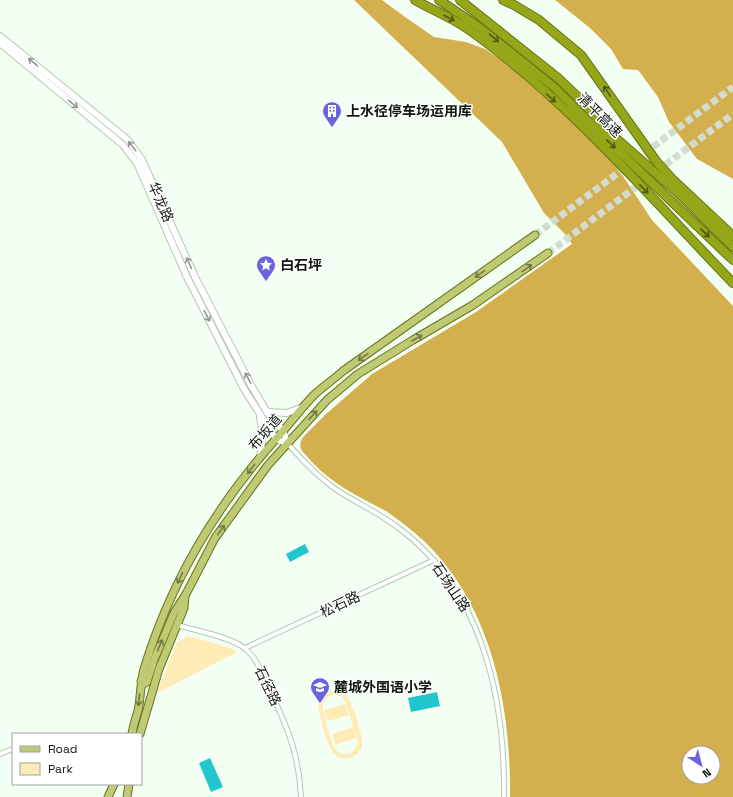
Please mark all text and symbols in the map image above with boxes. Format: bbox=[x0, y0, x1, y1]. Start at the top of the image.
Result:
one-way arrow bbox=[443, 15, 455, 22]
one-way arrow bbox=[488, 34, 499, 43]
one-way arrow bbox=[28, 57, 39, 66]
one-way arrow bbox=[603, 86, 611, 97]
street label: 清平高速 bbox=[574, 89, 626, 141]
one-way arrow bbox=[546, 93, 557, 102]
one-way arrow bbox=[67, 99, 78, 108]
building icon: 上水径停车场运用库 bbox=[321, 100, 343, 128]
place label: 上水径停车场运用库 bbox=[346, 102, 472, 120]
one-way arrow bbox=[606, 139, 616, 149]
one-way arrow bbox=[128, 140, 137, 151]
street label: 华龙路 bbox=[144, 179, 178, 225]
one-way arrow bbox=[639, 184, 649, 194]
one-way arrow bbox=[700, 228, 710, 237]
place icon: 白石坪 bbox=[255, 254, 277, 282]
place label: 白石坪 bbox=[280, 256, 322, 274]
one-way arrow bbox=[185, 257, 192, 269]
one-way arrow bbox=[521, 264, 532, 272]
one-way arrow bbox=[475, 270, 486, 278]
one-way arrow bbox=[204, 310, 211, 322]
one-way arrow bbox=[411, 333, 423, 341]
one-way arrow bbox=[357, 353, 368, 361]
one-way arrow bbox=[243, 373, 251, 385]
street label: 布坂道 bbox=[244, 410, 286, 454]
one-way arrow bbox=[309, 410, 318, 420]
one-way arrow bbox=[247, 463, 255, 474]
one-way arrow bbox=[217, 525, 225, 536]
street label: 石场山路 bbox=[428, 559, 474, 615]
one-way arrow bbox=[176, 571, 183, 583]
street label: 松石路 bbox=[317, 587, 363, 621]
one-way arrow bbox=[157, 640, 165, 652]
street label: 石径路 bbox=[251, 663, 285, 709]
school or university icon: 麓城外国语小学 bbox=[309, 676, 331, 704]
place label: 麓城外国语小学 bbox=[334, 678, 432, 696]
one-way arrow bbox=[135, 693, 143, 706]
legend bbox=[12, 733, 142, 785]
text: Road bbox=[48, 741, 77, 757]
north arrow bbox=[681, 745, 721, 785]
text: Park bbox=[48, 761, 73, 777]
text: N bbox=[700, 765, 714, 781]

